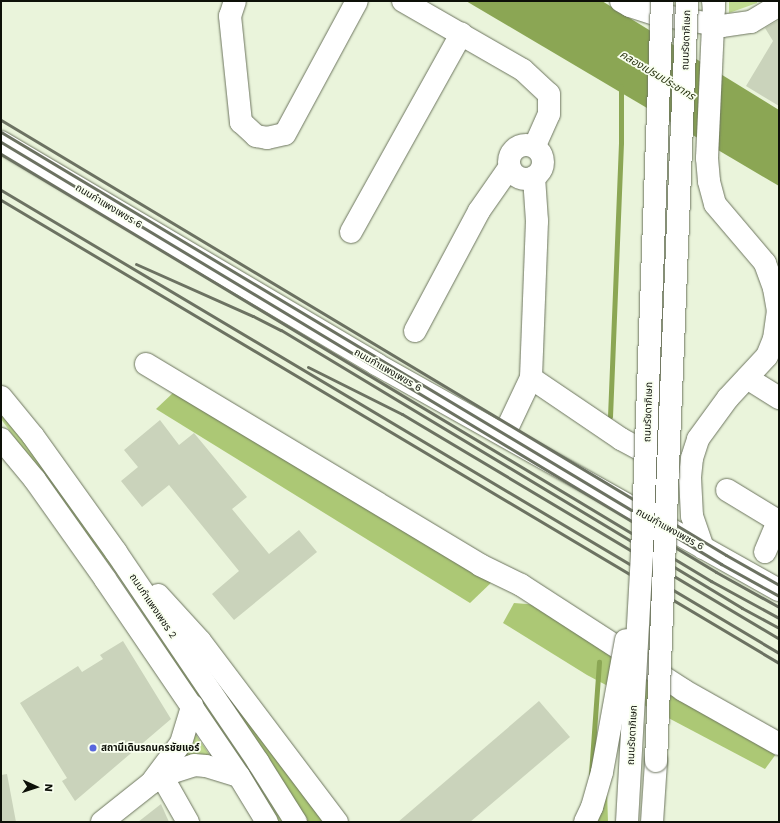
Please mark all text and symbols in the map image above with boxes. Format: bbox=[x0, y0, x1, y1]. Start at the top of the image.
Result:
street label: ถนนรัชดาภิเษก bbox=[679, 10, 693, 70]
water label: คลองเปรมประชากร bbox=[617, 48, 697, 104]
street label: ถนนกำแพงเพชร 6 bbox=[73, 181, 145, 231]
street label: ถนนกำแพงเพชร 6 bbox=[352, 346, 424, 394]
street label: ถนนรัชดาภิเษก bbox=[641, 382, 655, 442]
street label: ถนนกำแพงเพชร 6 bbox=[634, 505, 706, 553]
street label: ถนนกำแพงเพชร 2 bbox=[127, 571, 179, 641]
street label: ถนนรัชดาภิเษก bbox=[624, 705, 640, 765]
place label: สถานีเดินรถนครชัยแอร์ bbox=[101, 742, 199, 754]
marker: สถานีเดินรถนครชัยแอร์ bbox=[88, 743, 98, 753]
north arrow bbox=[16, 767, 56, 807]
text: N bbox=[42, 783, 55, 792]

